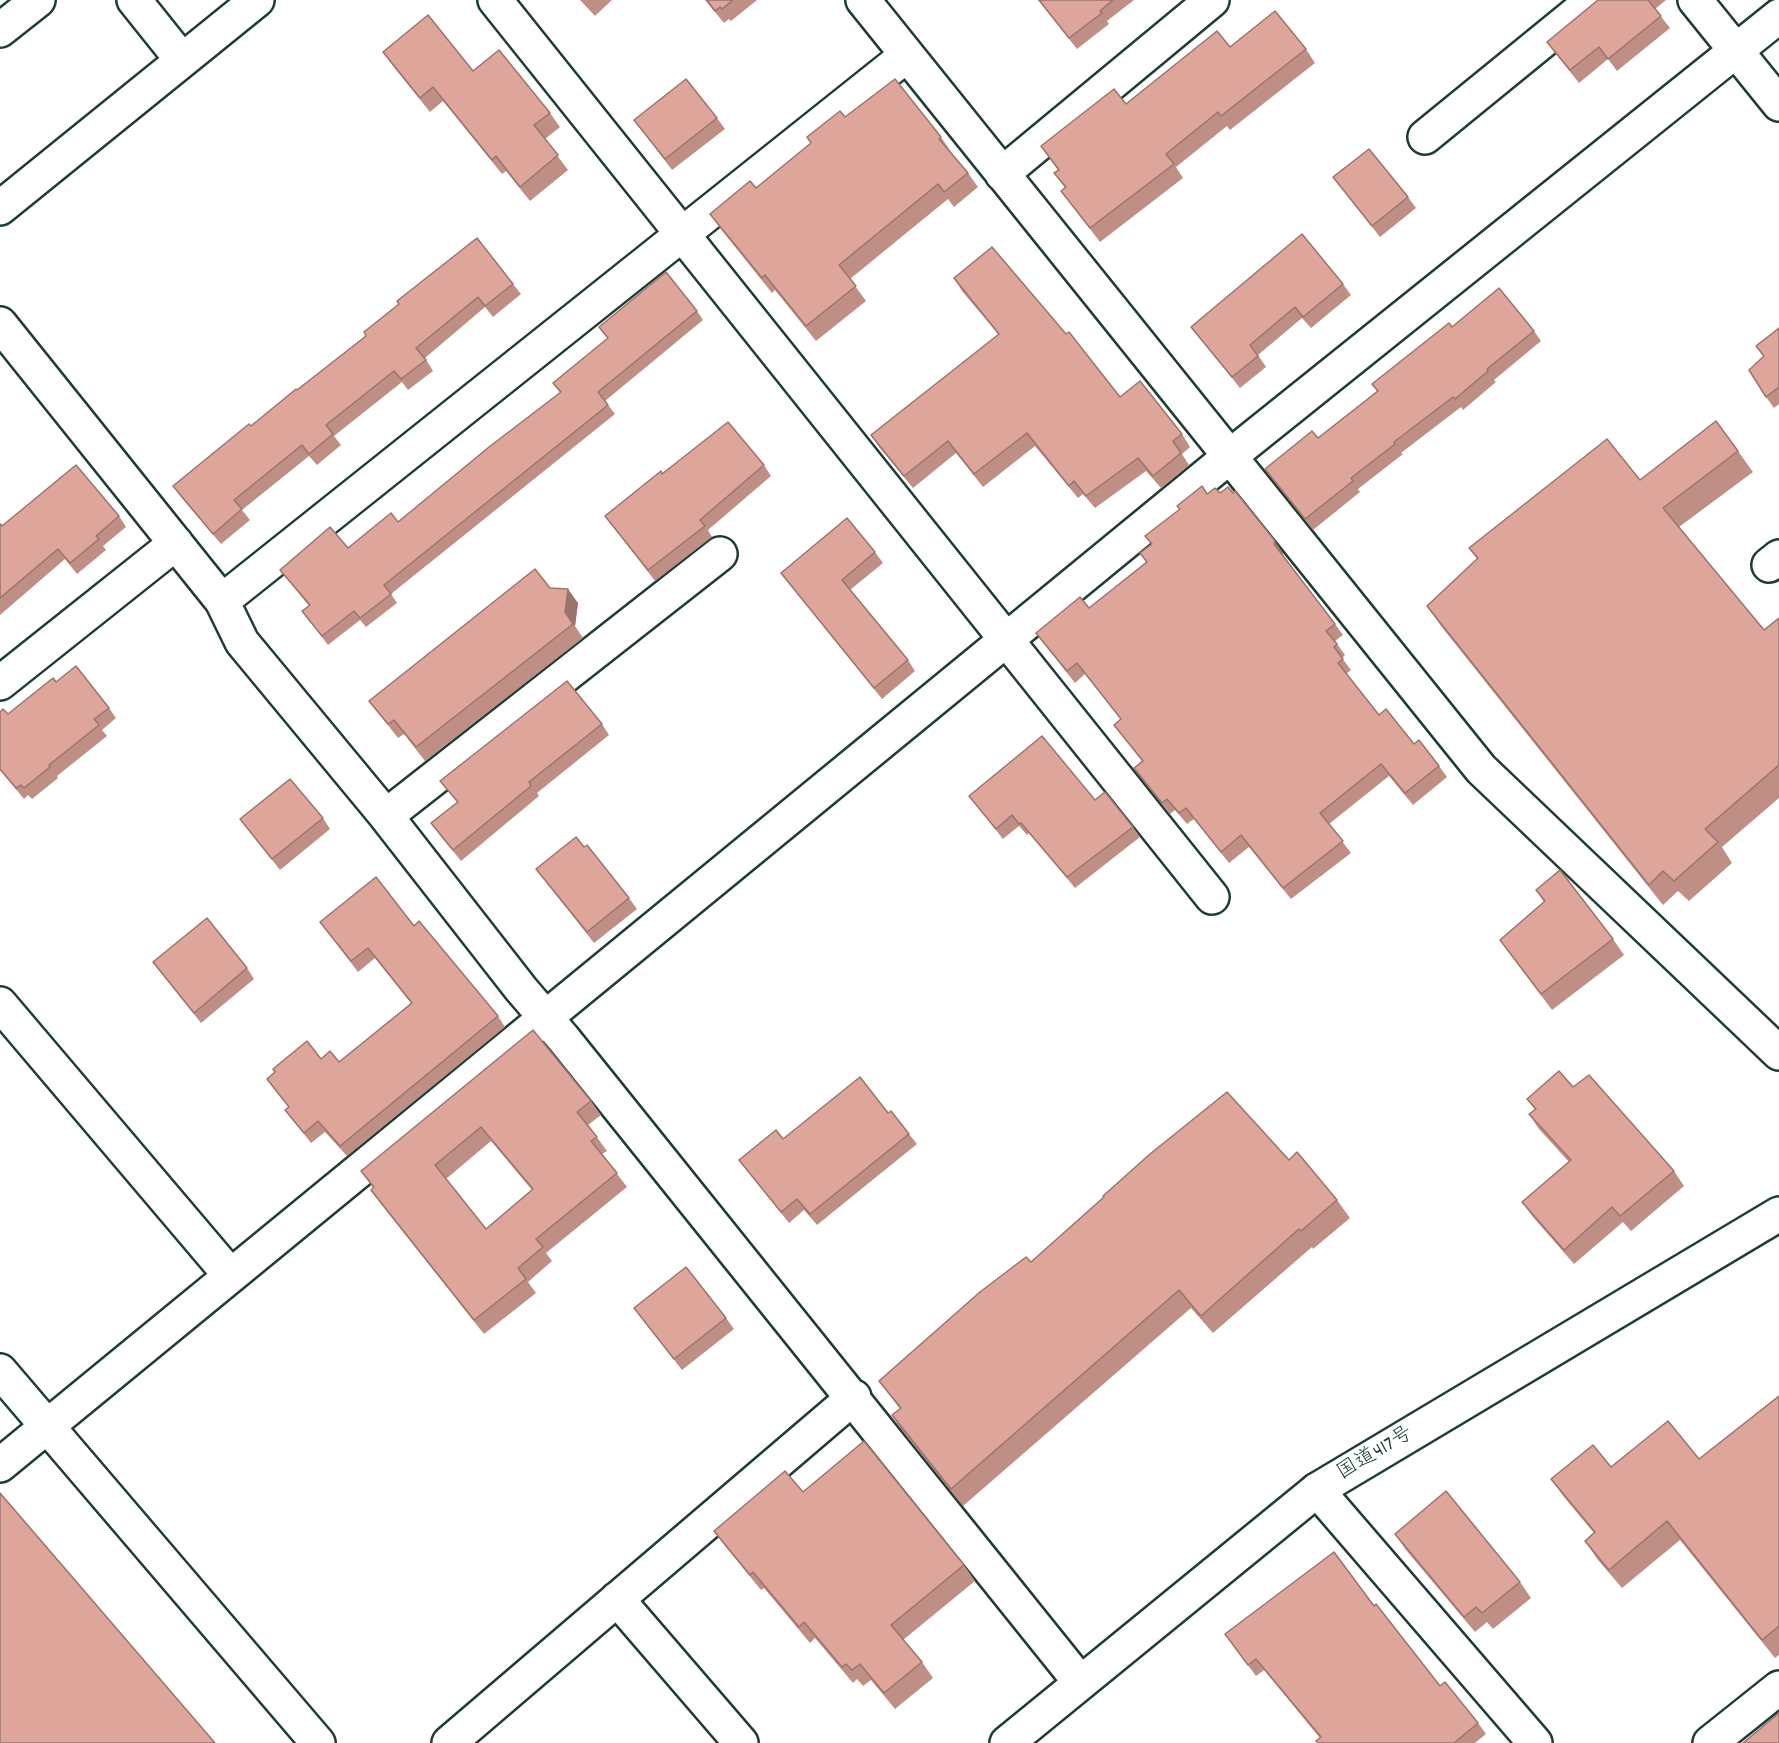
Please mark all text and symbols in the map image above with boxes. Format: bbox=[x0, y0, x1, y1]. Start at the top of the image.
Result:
street label: 国道417号 bbox=[1333, 1422, 1419, 1488]

